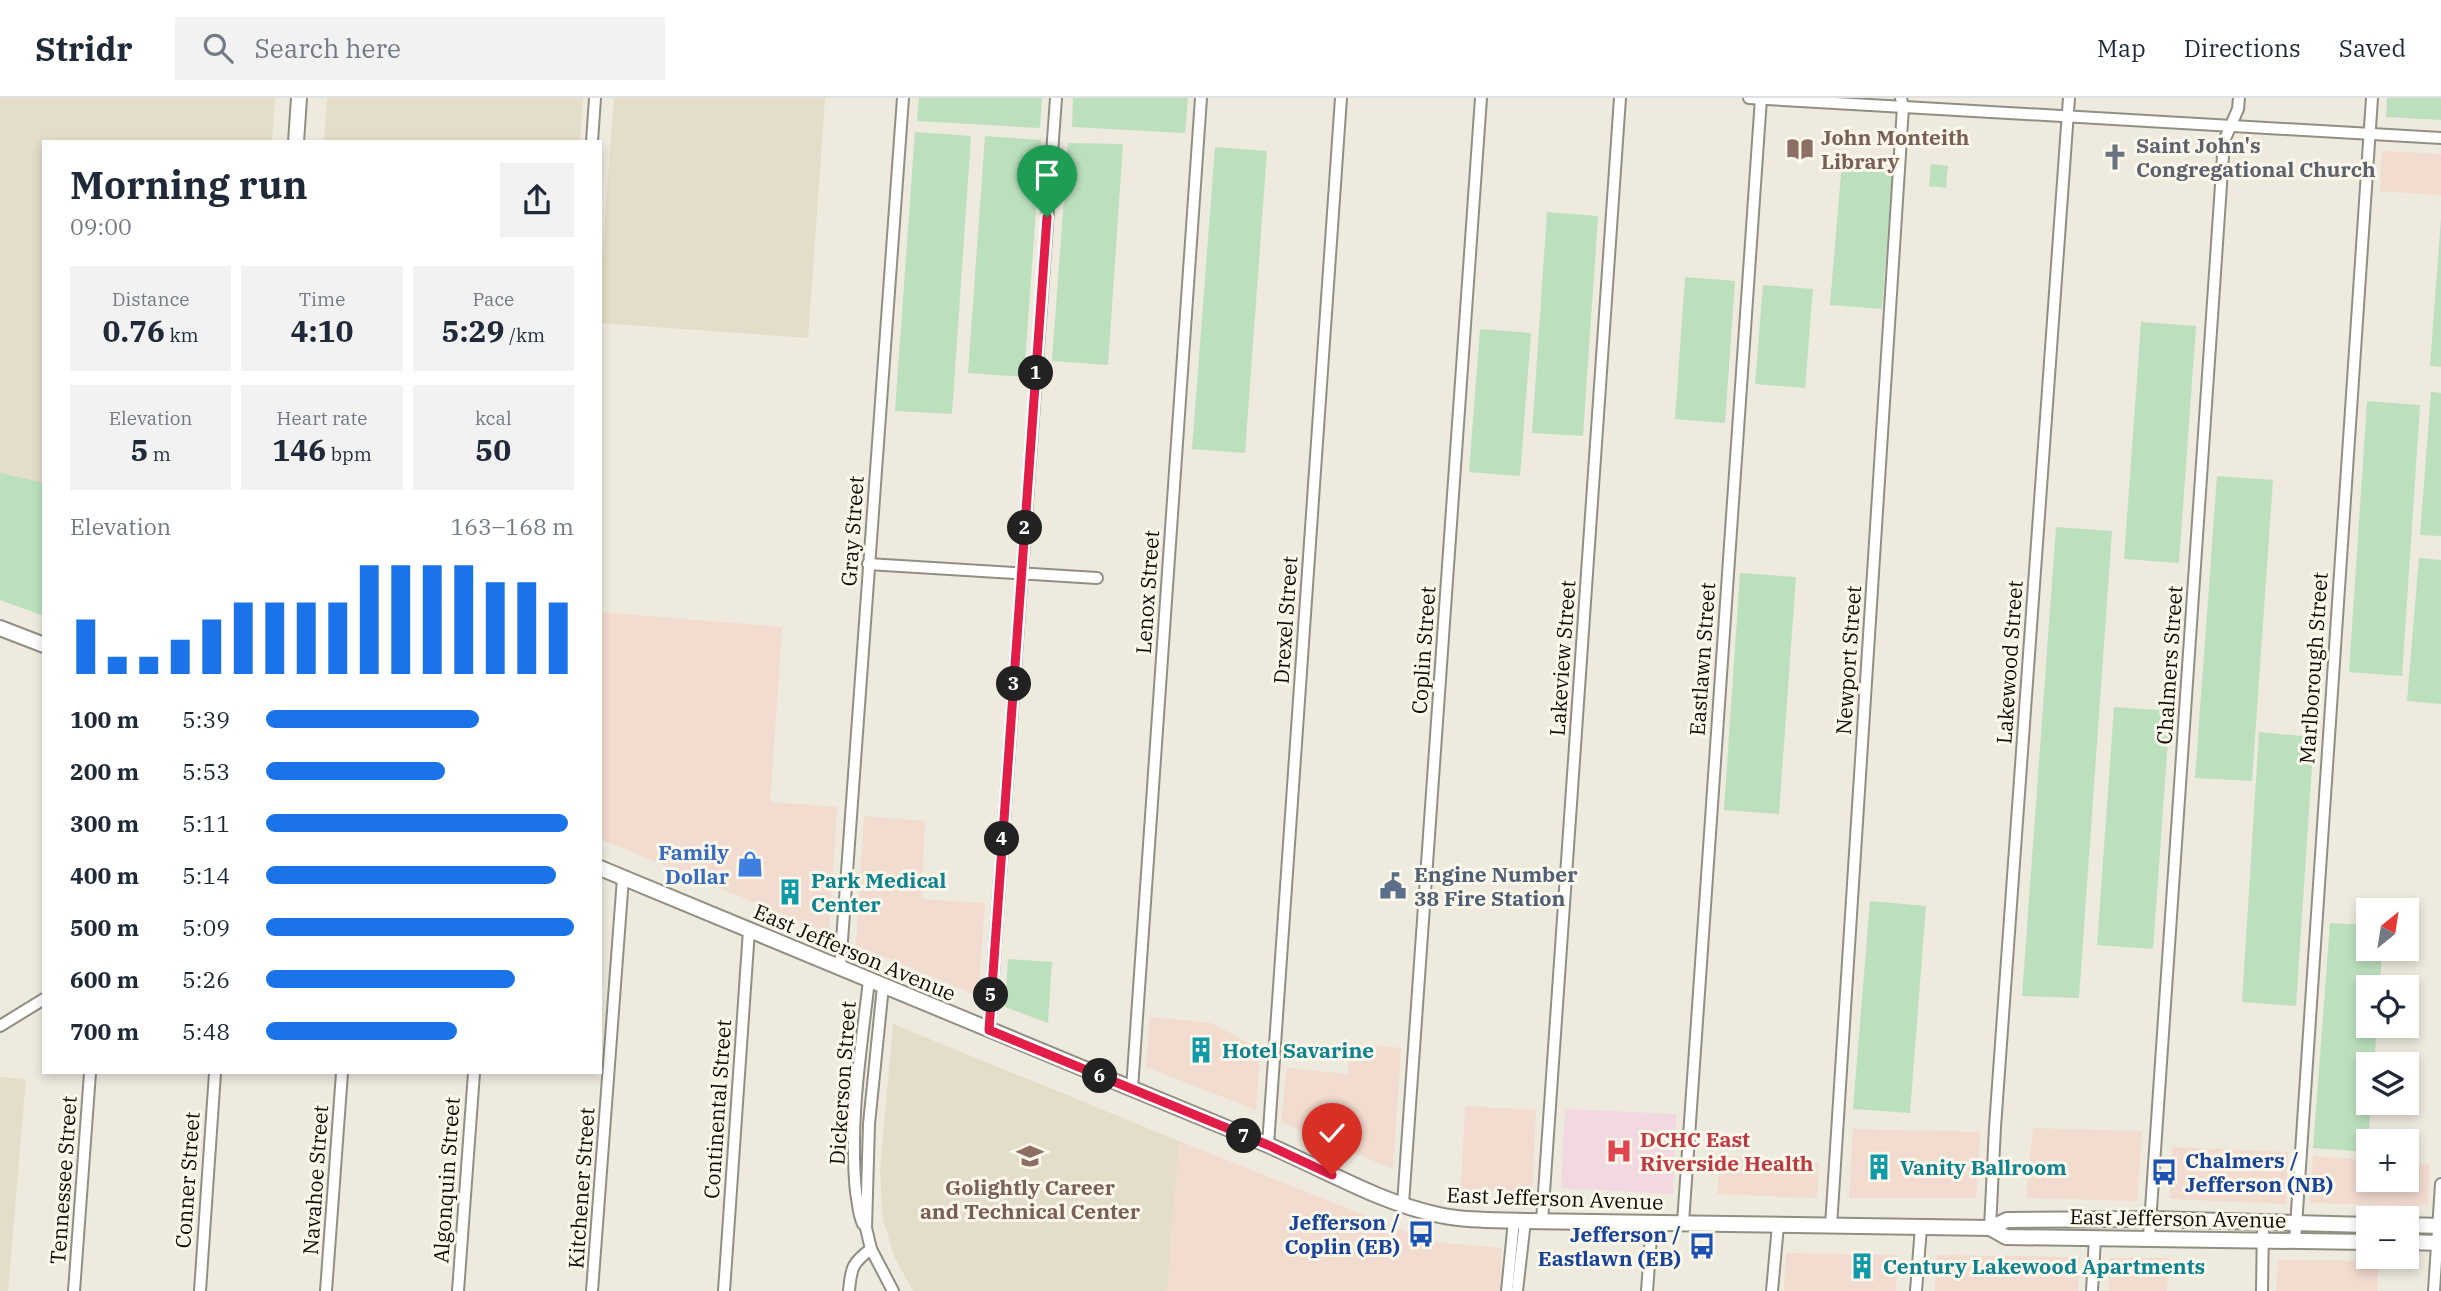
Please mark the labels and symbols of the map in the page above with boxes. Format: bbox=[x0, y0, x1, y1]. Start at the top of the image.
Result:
place label: John Monteith Library bbox=[1821, 123, 1970, 175]
place label: Saint John's Congregational Church bbox=[2136, 131, 2376, 183]
library icon: John Monteith Library bbox=[1785, 134, 1815, 164]
church icon: Saint John's Congregational Church bbox=[2100, 142, 2130, 172]
pin bbox=[1017, 145, 1077, 217]
pin: 1 bbox=[1018, 356, 1054, 390]
street label: Gray Street bbox=[834, 475, 870, 587]
pin: 2 bbox=[1007, 510, 1042, 546]
street label: Lenox Street bbox=[1129, 529, 1165, 655]
street label: Drexel Street bbox=[1267, 555, 1303, 685]
street label: Marlborough Street bbox=[2292, 571, 2334, 765]
street label: Lakeview Street bbox=[1543, 579, 1581, 737]
street label: Lakewood Street bbox=[1989, 579, 2029, 745]
street label: Eastlawn Street bbox=[1683, 581, 1721, 737]
street label: Newport Street bbox=[1829, 584, 1867, 736]
street label: Coplin Street bbox=[1405, 585, 1441, 715]
street label: Chalmers Street bbox=[2149, 585, 2189, 745]
pin: 3 bbox=[996, 666, 1032, 702]
pin: 4 bbox=[984, 822, 1020, 856]
place label: Family Dollar bbox=[658, 838, 730, 890]
shop icon: Family Dollar bbox=[735, 849, 765, 879]
place label: Engine Number 38 Fire Station bbox=[1414, 860, 1578, 912]
place label: Park Medical Center bbox=[811, 866, 947, 918]
public building icon: Engine Number 38 Fire Station bbox=[1378, 871, 1408, 901]
building icon: Park Medical Center bbox=[775, 877, 805, 907]
street label: East Jefferson Avenue bbox=[750, 897, 960, 1007]
north arrow bbox=[2356, 898, 2418, 961]
pin: 5 bbox=[974, 978, 1009, 1012]
street label: Dickerson Street bbox=[822, 1000, 862, 1166]
street label: Continental Street bbox=[697, 1018, 737, 1200]
building icon: Hotel Savarine bbox=[1186, 1035, 1216, 1065]
place label: Hotel Savarine bbox=[1222, 1036, 1374, 1064]
pin: 6 bbox=[1082, 1058, 1118, 1094]
street label: Tennessee Street bbox=[43, 1095, 83, 1265]
street label: Algonquin Street bbox=[426, 1096, 466, 1264]
pin bbox=[1302, 1103, 1362, 1175]
street label: Navahoe Street bbox=[296, 1104, 334, 1256]
street label: Kitchener Street bbox=[561, 1106, 601, 1270]
street label: Conner Street bbox=[168, 1111, 206, 1249]
pin: 7 bbox=[1226, 1118, 1262, 1154]
place label: DCHC East Riverside Health bbox=[1640, 1125, 1814, 1177]
hospital icon: DCHC East Riverside Health bbox=[1604, 1136, 1634, 1166]
school or university icon: Golightly Career and Technical Center bbox=[1015, 1141, 1045, 1171]
place label: Chalmers / Jefferson (NB) bbox=[2185, 1146, 2333, 1198]
building icon: Vanity Ballroom bbox=[1864, 1152, 1894, 1182]
place label: Vanity Ballroom bbox=[1900, 1153, 2067, 1181]
bus stop icon: Chalmers / Jefferson (NB) bbox=[2149, 1157, 2179, 1187]
place label: Golightly Career and Technical Center bbox=[920, 1173, 1141, 1225]
street label: East Jefferson Avenue bbox=[1446, 1180, 1664, 1216]
street label: East Jefferson Avenue bbox=[2069, 1202, 2287, 1234]
place label: Jefferson / Coplin (EB) bbox=[1285, 1208, 1400, 1260]
bus stop icon: Jefferson / Coplin (EB) bbox=[1406, 1219, 1436, 1249]
place label: Jefferson / Eastlawn (EB) bbox=[1538, 1220, 1681, 1272]
bus stop icon: Jefferson / Eastlawn (EB) bbox=[1687, 1231, 1717, 1261]
building icon: Century Lakewood Apartments bbox=[1847, 1251, 1877, 1281]
place label: Century Lakewood Apartments bbox=[1883, 1252, 2205, 1280]

